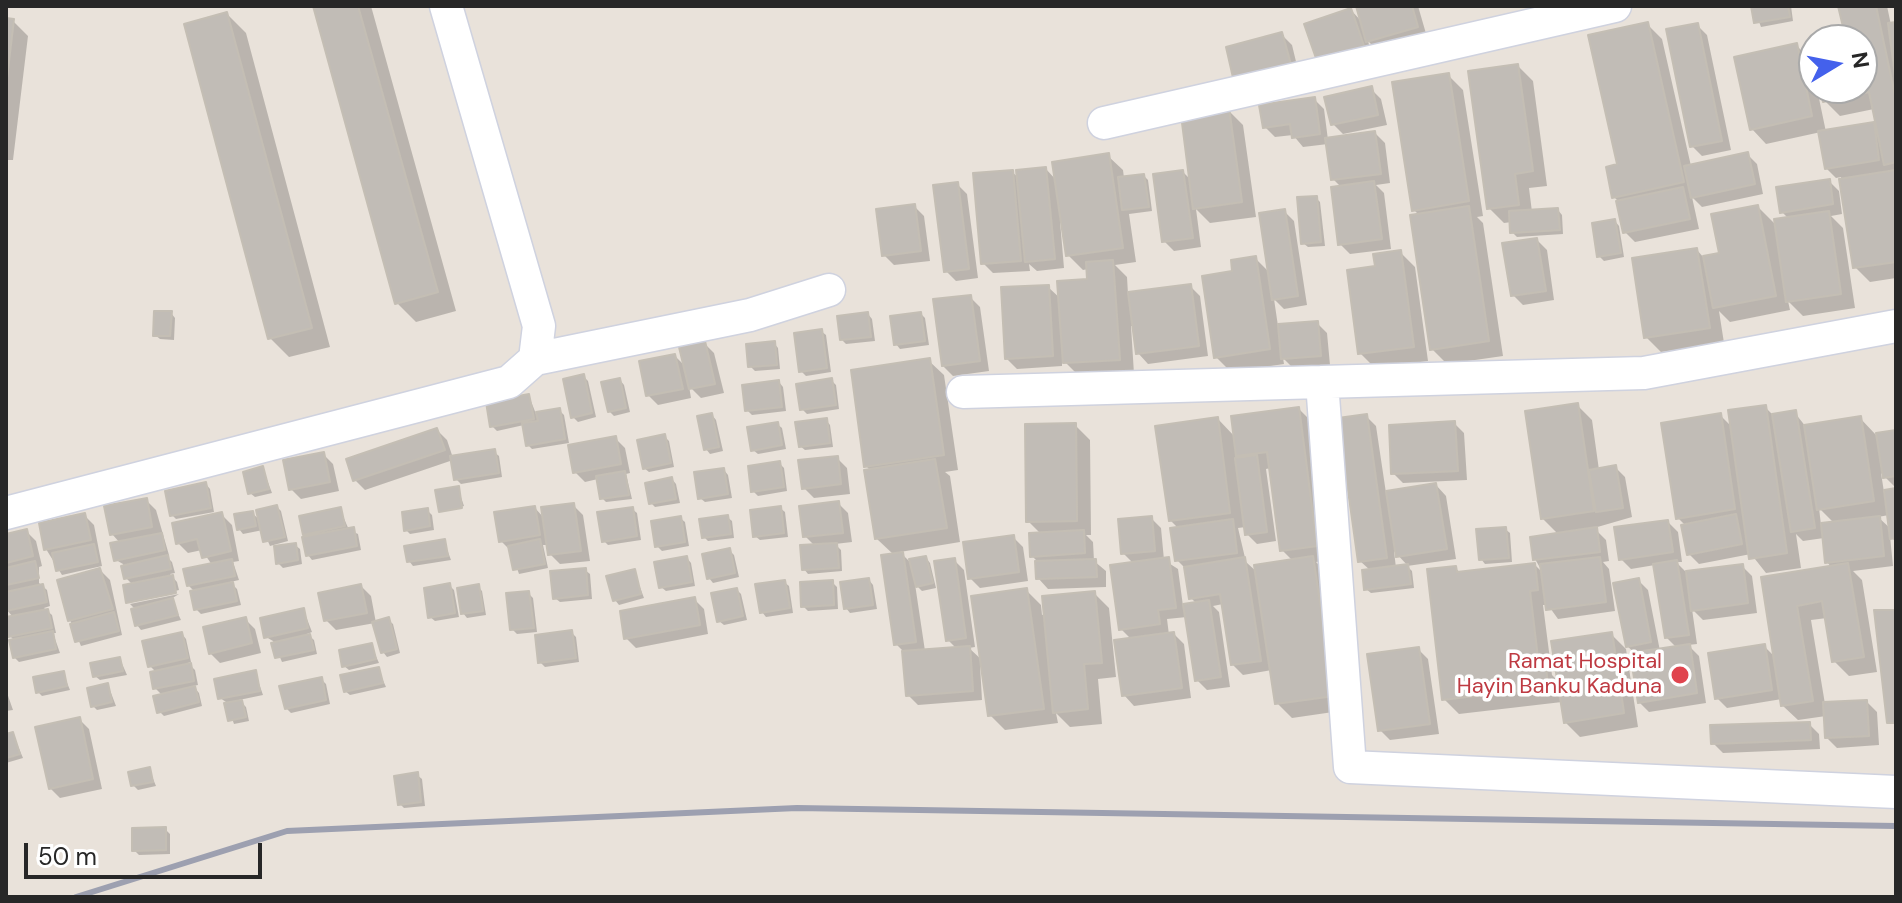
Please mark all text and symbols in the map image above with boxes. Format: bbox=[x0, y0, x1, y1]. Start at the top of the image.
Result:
north arrow bbox=[1798, 24, 1878, 104]
text: N bbox=[1844, 50, 1876, 71]
place label: Ramat Hospital Hayin Banku Kaduna bbox=[1457, 649, 1662, 700]
marker: Ramat Hospital Hayin Banku Kaduna bbox=[1669, 664, 1691, 686]
scale bar bbox=[28, 827, 266, 877]
text: 50 m bbox=[38, 841, 97, 872]

